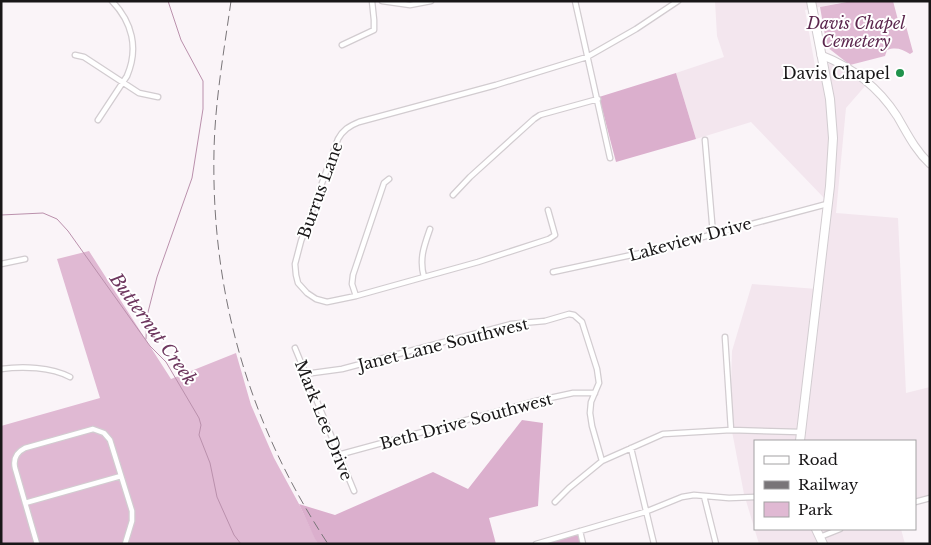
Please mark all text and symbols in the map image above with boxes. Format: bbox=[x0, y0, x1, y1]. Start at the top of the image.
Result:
park label: Davis Chapel Cemetery bbox=[806, 13, 906, 51]
place label: Davis Chapel bbox=[782, 63, 890, 83]
marker: Davis Chapel bbox=[894, 67, 906, 79]
street label: Burrus Lane bbox=[293, 139, 347, 241]
street label: Lakeview Drive bbox=[626, 213, 754, 265]
water label: Butternut Creek bbox=[104, 268, 201, 389]
street label: Janet Lane Southwest bbox=[354, 313, 530, 375]
street label: Mark Lee Drive bbox=[291, 357, 357, 483]
street label: Beth Drive Southwest bbox=[378, 388, 554, 454]
legend bbox=[754, 440, 916, 530]
text: Road bbox=[798, 450, 838, 469]
text: Railway bbox=[798, 475, 859, 494]
text: Park bbox=[798, 500, 834, 519]

